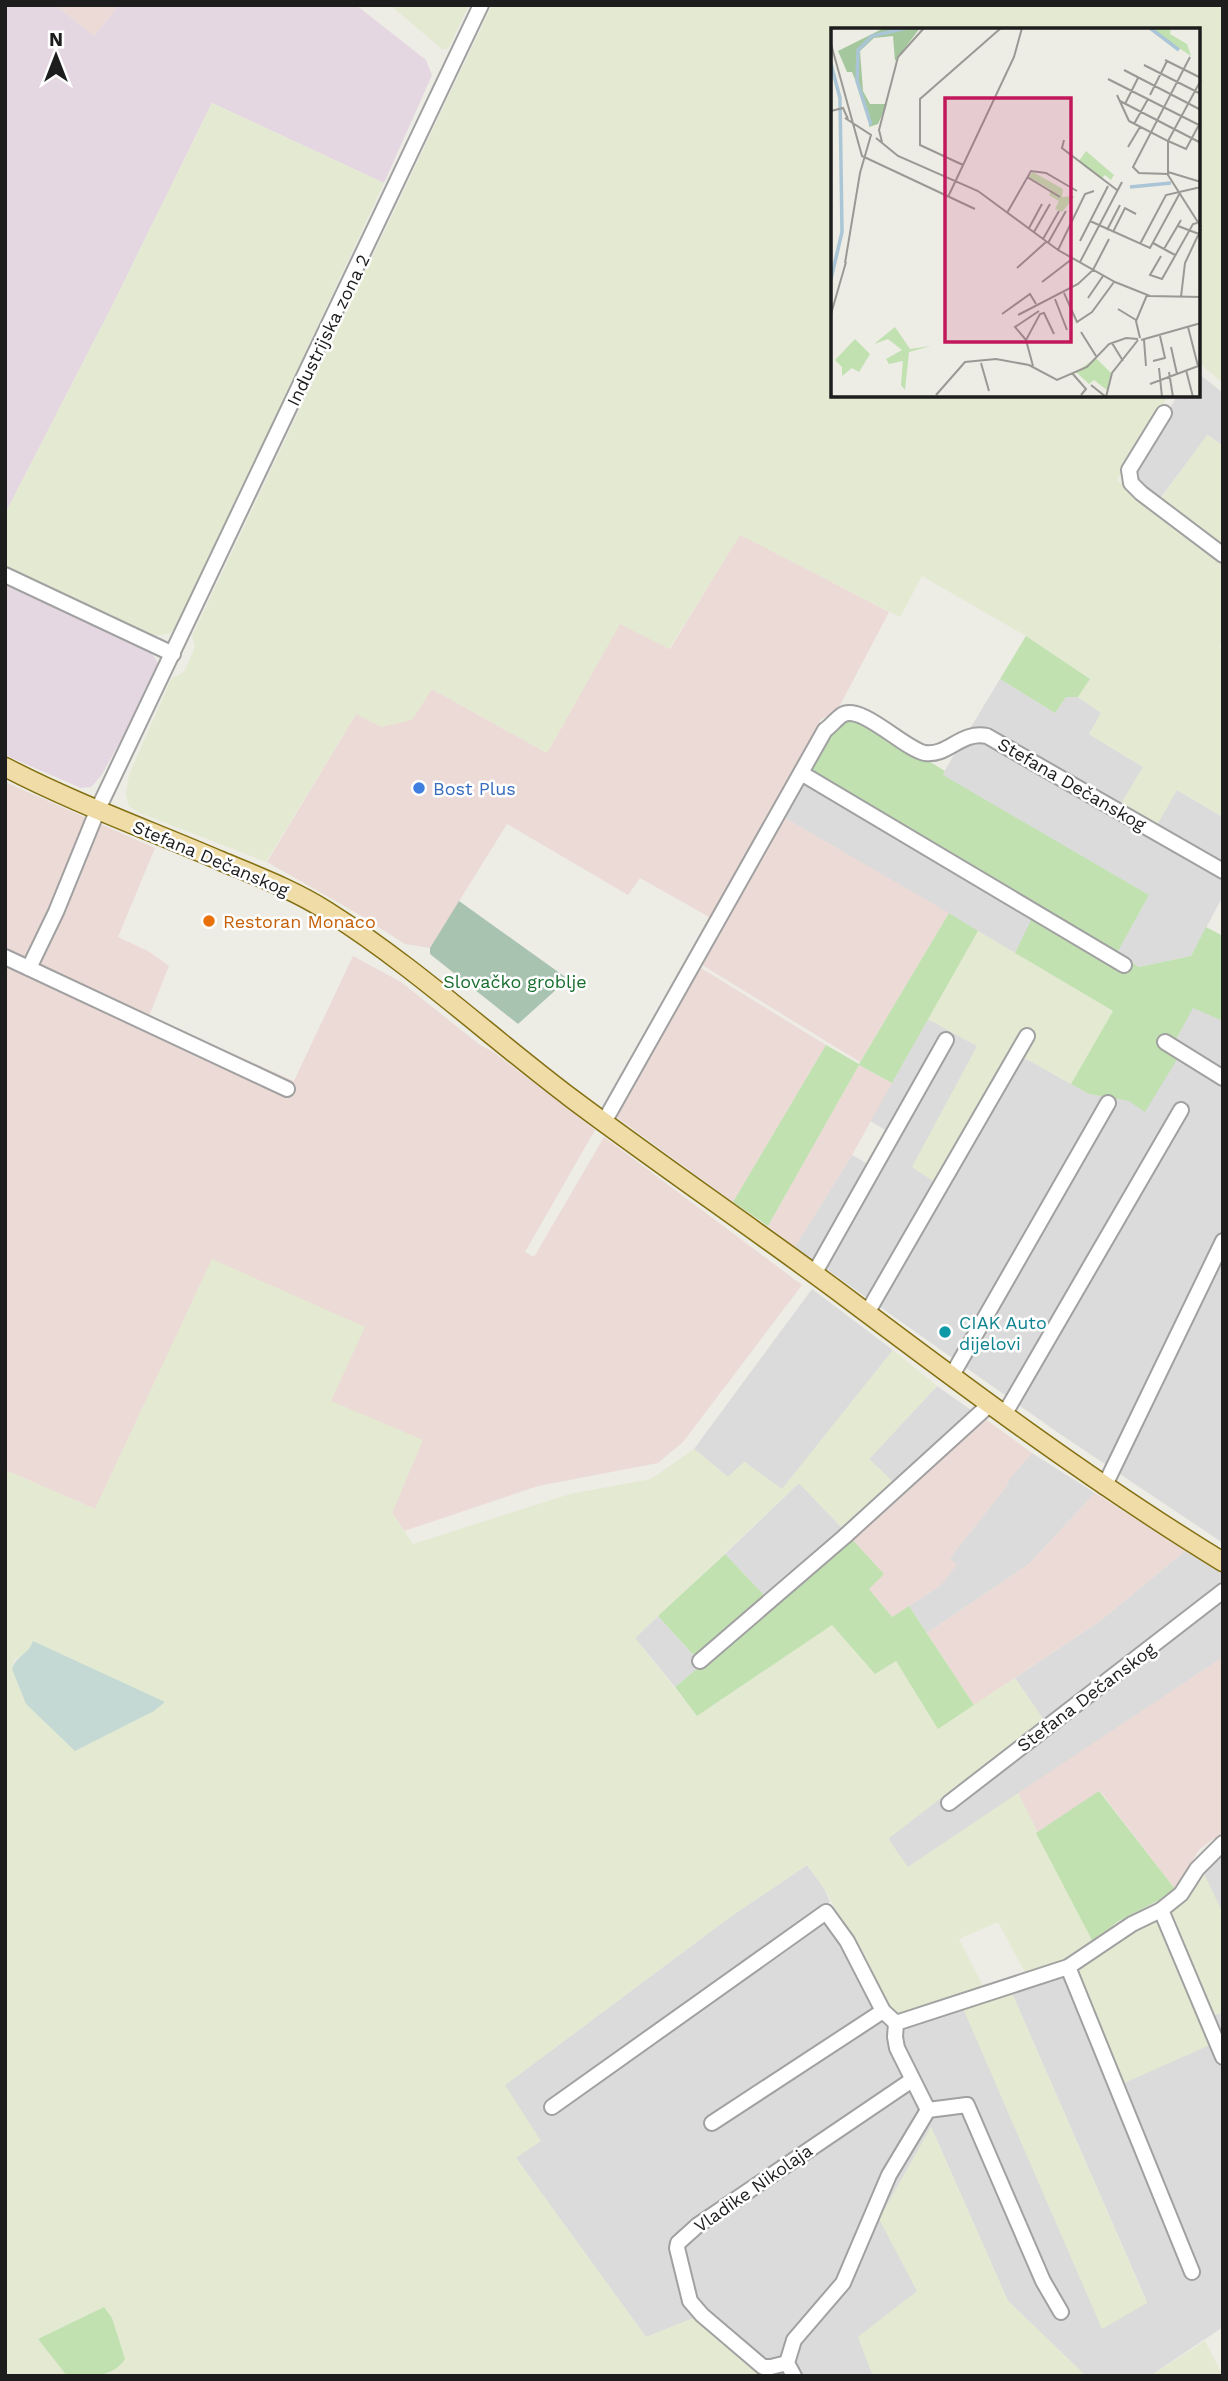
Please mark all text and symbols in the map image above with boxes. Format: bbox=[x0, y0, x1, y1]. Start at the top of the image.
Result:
north arrow bbox=[21, 21, 91, 91]
text: N bbox=[49, 28, 63, 51]
inset map bbox=[831, 28, 1200, 397]
street label: Industrijska zona 2 bbox=[282, 251, 374, 409]
street label: Stefana Dečanskog bbox=[994, 733, 1150, 835]
place label: Bost Plus bbox=[433, 778, 516, 799]
marker: Bost Plus bbox=[411, 780, 427, 796]
street label: Stefana Dečanskog bbox=[130, 816, 293, 901]
place label: Restoran Monaco bbox=[223, 911, 376, 932]
marker: Restoran Monaco bbox=[201, 913, 217, 929]
park label: Slovačko groblje bbox=[443, 971, 587, 992]
place label: CIAK Auto dijelovi bbox=[959, 1312, 1047, 1354]
marker: CIAK Auto dijelovi bbox=[937, 1324, 953, 1340]
street label: Stefana Dečanskog bbox=[1013, 1638, 1160, 1756]
street label: Vladike Nikolaja bbox=[690, 2139, 816, 2237]

